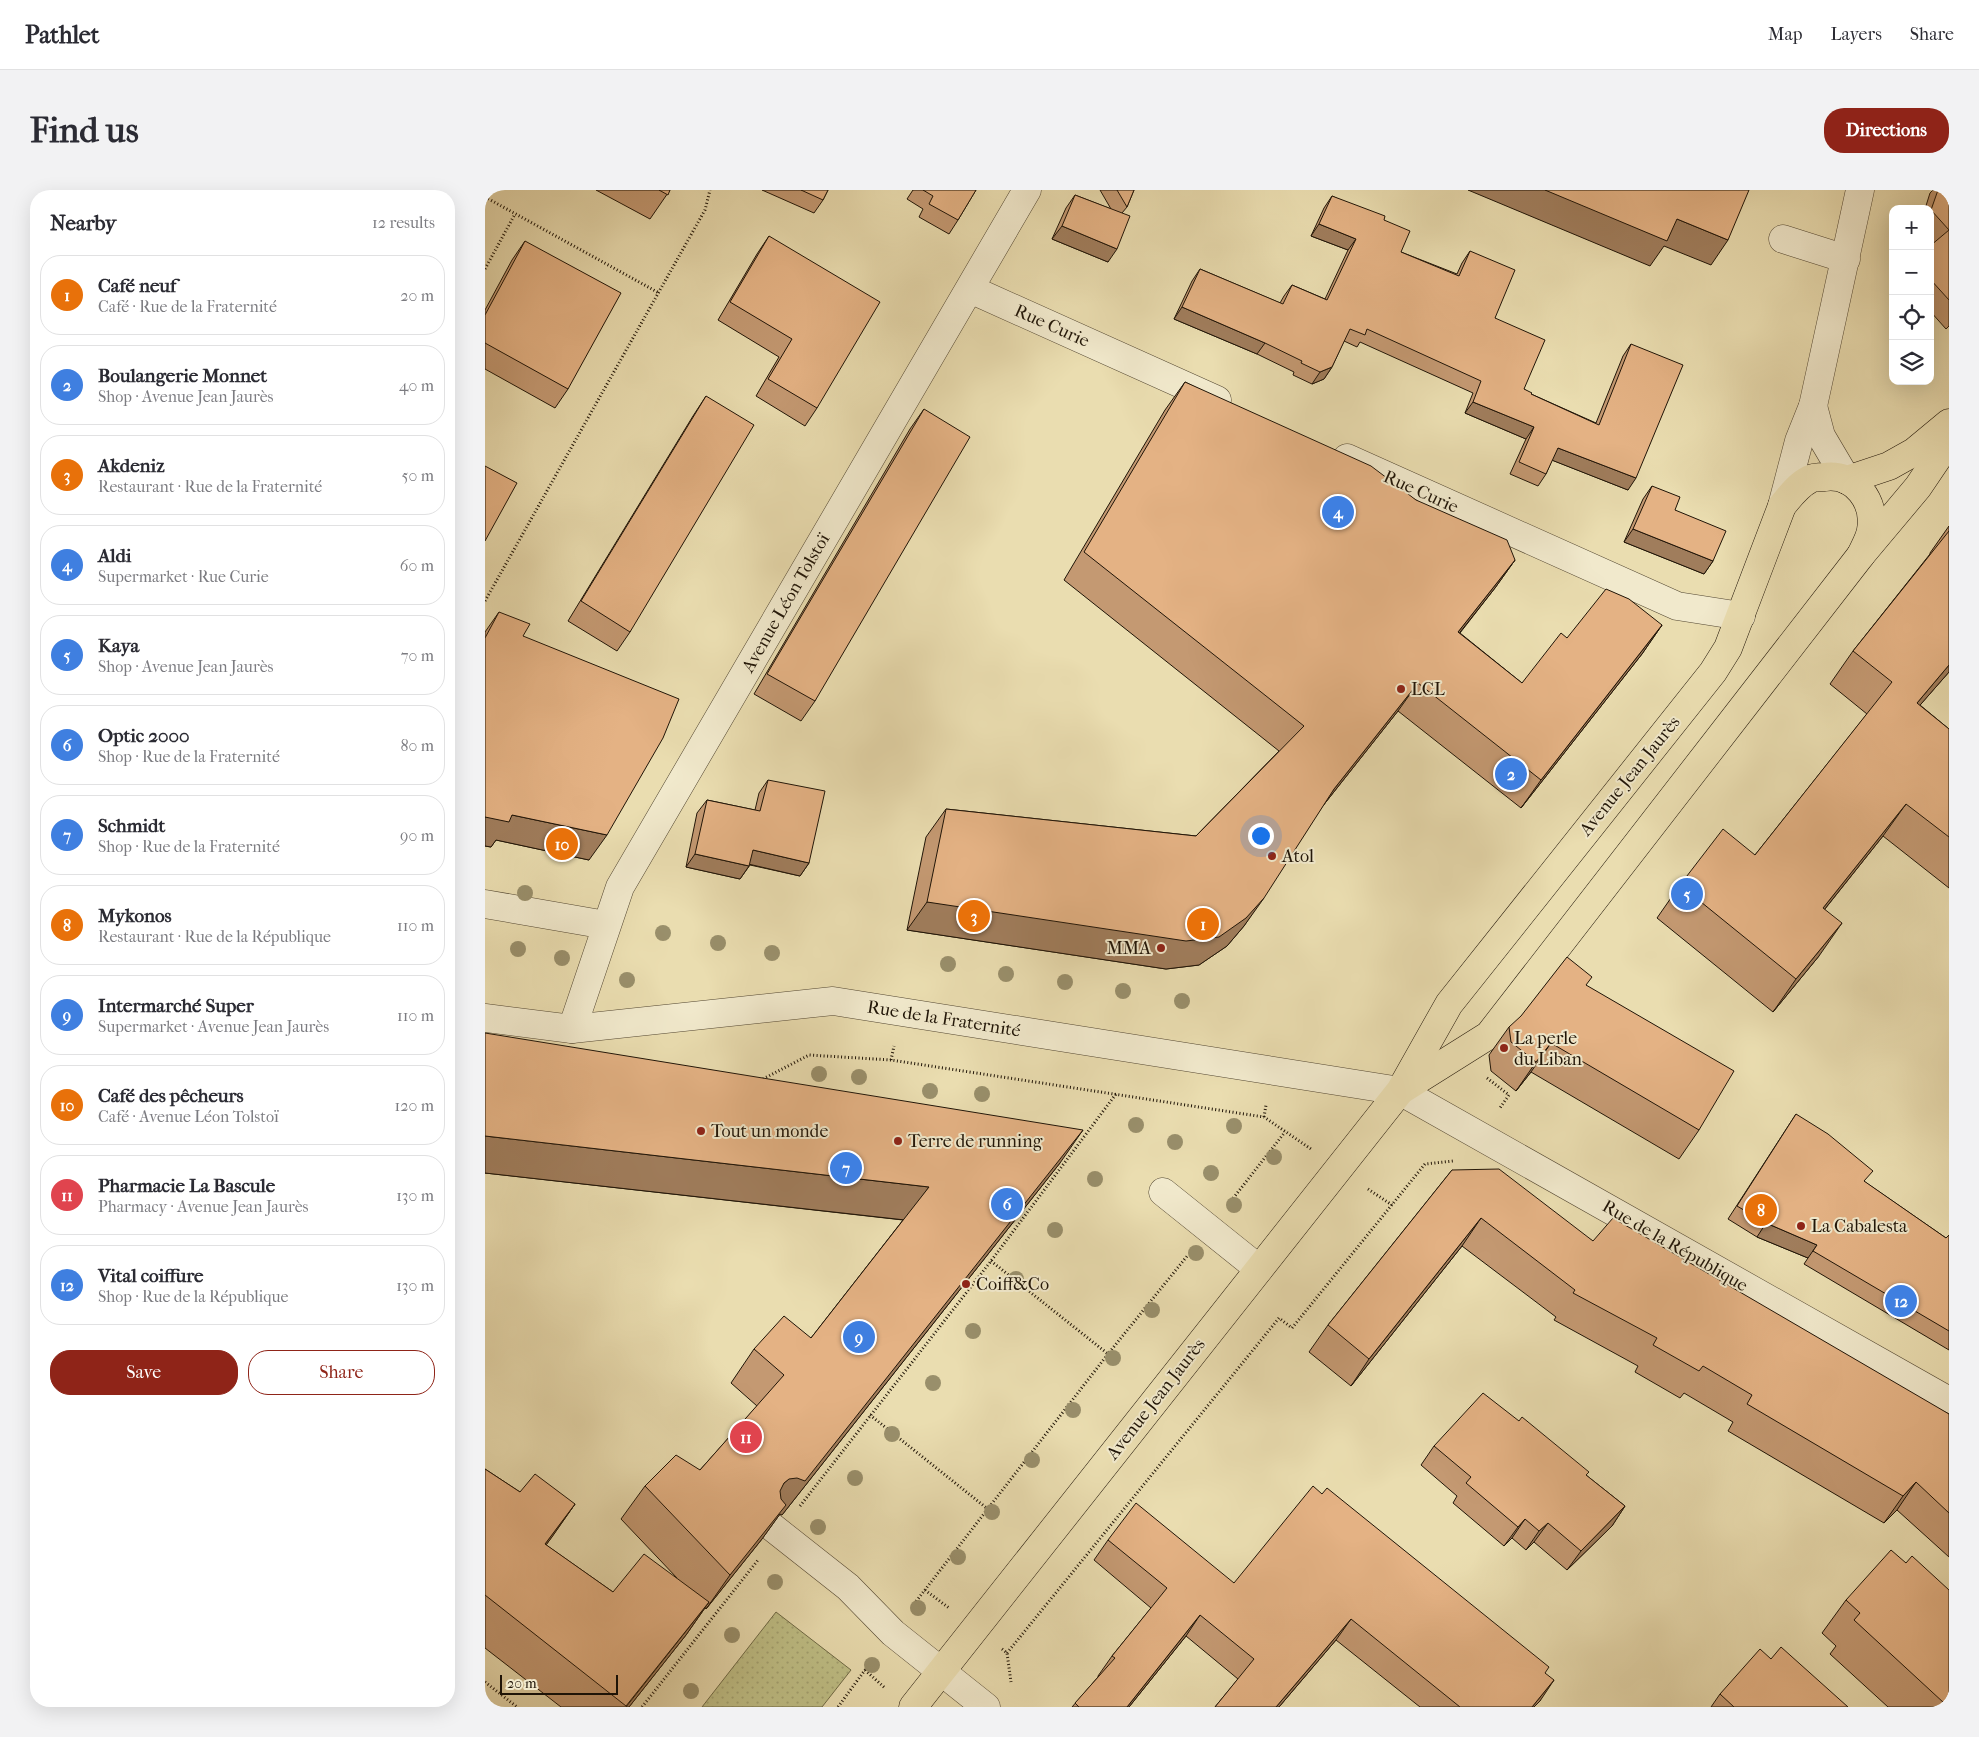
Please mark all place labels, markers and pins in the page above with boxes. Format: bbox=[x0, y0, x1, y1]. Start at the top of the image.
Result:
pin: 4 bbox=[1322, 493, 1354, 531]
place label: LCL bbox=[1411, 679, 1445, 700]
marker: LCL bbox=[1395, 683, 1407, 695]
pin: 2 bbox=[1495, 755, 1527, 793]
pin: 10 bbox=[546, 825, 578, 863]
place label: Atol bbox=[1281, 846, 1314, 867]
marker: Atol bbox=[1266, 850, 1278, 862]
pin: 5 bbox=[1671, 875, 1703, 913]
pin: 3 bbox=[958, 897, 990, 935]
pin: 1 bbox=[1187, 905, 1219, 943]
place label: MMA bbox=[1106, 938, 1151, 959]
marker: MMA bbox=[1155, 942, 1167, 954]
place label: La perle du Liban bbox=[1514, 1028, 1583, 1070]
marker: La perle du Liban bbox=[1498, 1042, 1510, 1054]
place label: Tout un monde bbox=[711, 1121, 828, 1142]
marker: Tout un monde bbox=[695, 1125, 707, 1137]
place label: Terre de running bbox=[908, 1131, 1043, 1152]
marker: Terre de running bbox=[892, 1135, 904, 1147]
pin: 7 bbox=[830, 1149, 862, 1187]
pin: 6 bbox=[991, 1185, 1023, 1223]
pin: 8 bbox=[1745, 1191, 1777, 1229]
place label: La Cabalesta bbox=[1811, 1216, 1908, 1237]
marker: La Cabalesta bbox=[1795, 1220, 1807, 1232]
place label: Coiff&Co bbox=[976, 1274, 1049, 1295]
marker: Coiff&Co bbox=[960, 1278, 972, 1290]
pin: 12 bbox=[1885, 1282, 1917, 1320]
pin: 9 bbox=[843, 1318, 875, 1356]
pin: 11 bbox=[730, 1418, 762, 1456]

